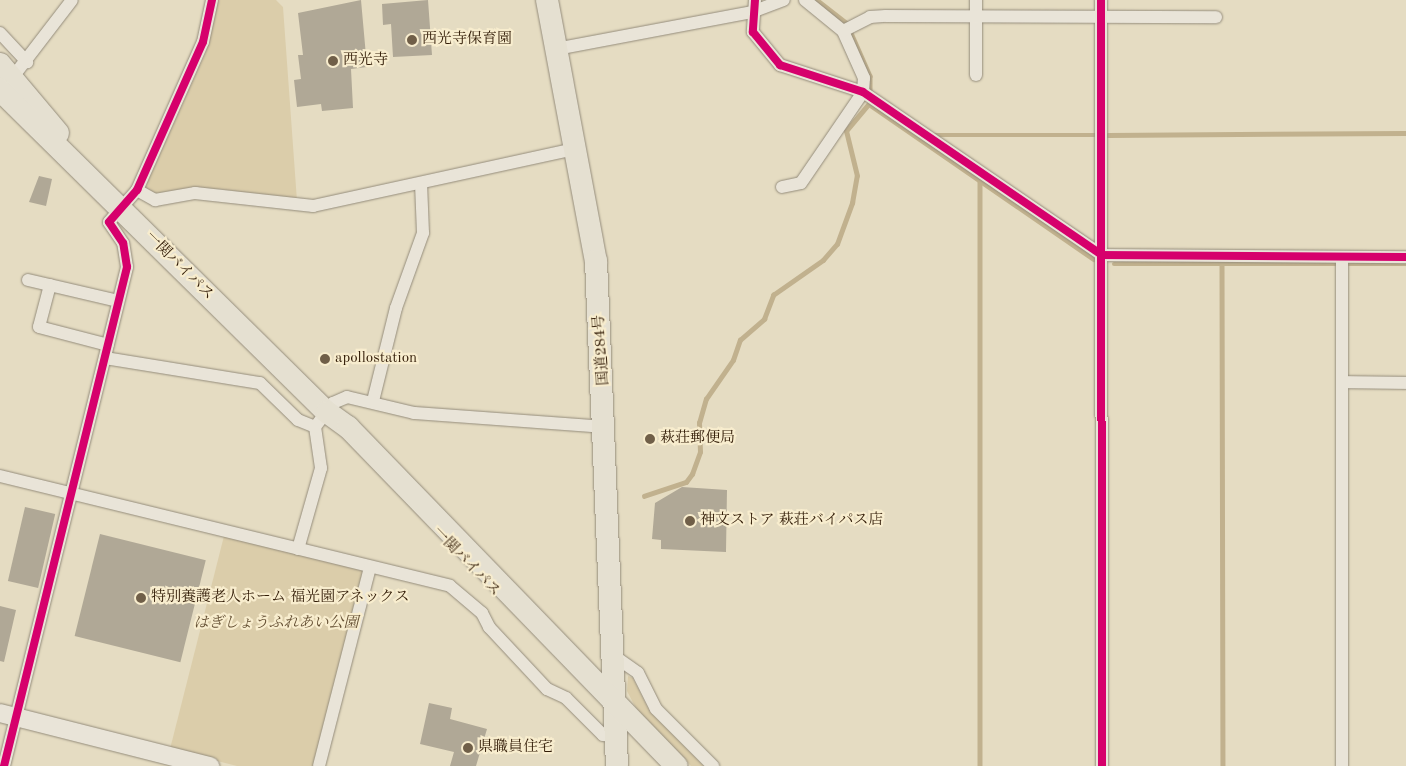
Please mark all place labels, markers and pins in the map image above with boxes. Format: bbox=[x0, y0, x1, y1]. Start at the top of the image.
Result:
place label: 西光寺保育園 bbox=[422, 31, 512, 49]
marker: 西光寺保育園 bbox=[406, 34, 418, 46]
place label: 西光寺 bbox=[343, 52, 388, 70]
marker: 西光寺 bbox=[327, 55, 339, 67]
place label: apollostation bbox=[335, 350, 417, 368]
marker: apollostation bbox=[319, 353, 331, 365]
place label: 萩荘郵便局 bbox=[660, 430, 735, 448]
marker: 萩荘郵便局 bbox=[644, 433, 656, 445]
place label: 神文ストア 萩荘バイパス店 bbox=[700, 512, 884, 530]
marker: 神文ストア 萩荘バイパス店 bbox=[684, 515, 696, 527]
place label: 特別養護老人ホーム 福光園アネックス bbox=[151, 589, 410, 607]
marker: 特別養護老人ホーム 福光園アネックス bbox=[135, 592, 147, 604]
place label: 県職員住宅 bbox=[478, 739, 553, 757]
marker: 県職員住宅 bbox=[462, 742, 474, 754]

